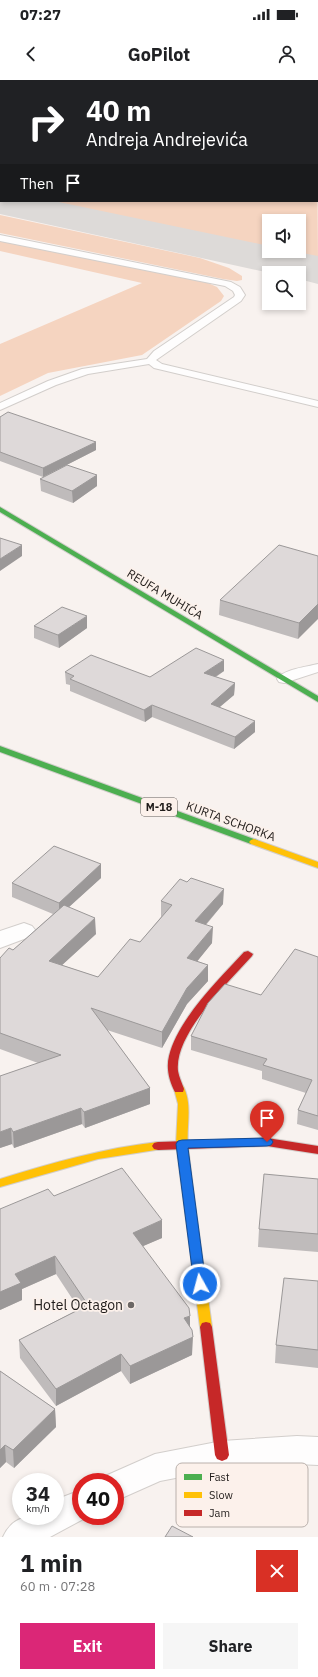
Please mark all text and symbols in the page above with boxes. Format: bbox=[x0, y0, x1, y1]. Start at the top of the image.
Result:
text: 07:27 bbox=[20, 5, 61, 24]
icon: back bbox=[20, 43, 42, 65]
text: GoPilot bbox=[128, 43, 190, 66]
icon: person bbox=[276, 43, 298, 65]
text: 40 m bbox=[86, 92, 151, 129]
icon: right bbox=[20, 96, 72, 148]
text: Andreja Andrejevića bbox=[86, 128, 248, 151]
icon: arrive bbox=[62, 172, 84, 194]
text: Then bbox=[20, 174, 54, 193]
map controls bbox=[262, 214, 306, 310]
button: sound bbox=[262, 214, 306, 258]
button: search bbox=[262, 266, 306, 310]
street label: REUFA MUHIĆA bbox=[124, 565, 206, 623]
road number: M-18 bbox=[141, 798, 177, 816]
street label: KURTA SCHORKA bbox=[184, 798, 278, 844]
pin bbox=[250, 1101, 284, 1142]
icon: arrive bbox=[256, 1107, 278, 1129]
position arrow bbox=[179, 1263, 221, 1305]
place label: Hotel Octagon bbox=[33, 1296, 123, 1314]
marker: Hotel Octagon bbox=[126, 1300, 136, 1310]
legend bbox=[176, 1463, 308, 1527]
text: Fast bbox=[209, 1470, 230, 1484]
speed limit sign: 40 bbox=[72, 1473, 124, 1525]
text: 34 bbox=[26, 1480, 50, 1507]
text: Slow bbox=[209, 1488, 233, 1502]
text: km/h bbox=[26, 1502, 50, 1515]
text: Jam bbox=[209, 1506, 230, 1520]
text: 1 min bbox=[20, 1547, 83, 1579]
button: close bbox=[256, 1550, 298, 1592]
text: 60 m · 07:28 bbox=[20, 1578, 95, 1595]
button: Exit bbox=[20, 1623, 155, 1669]
button: Share bbox=[163, 1623, 298, 1669]

